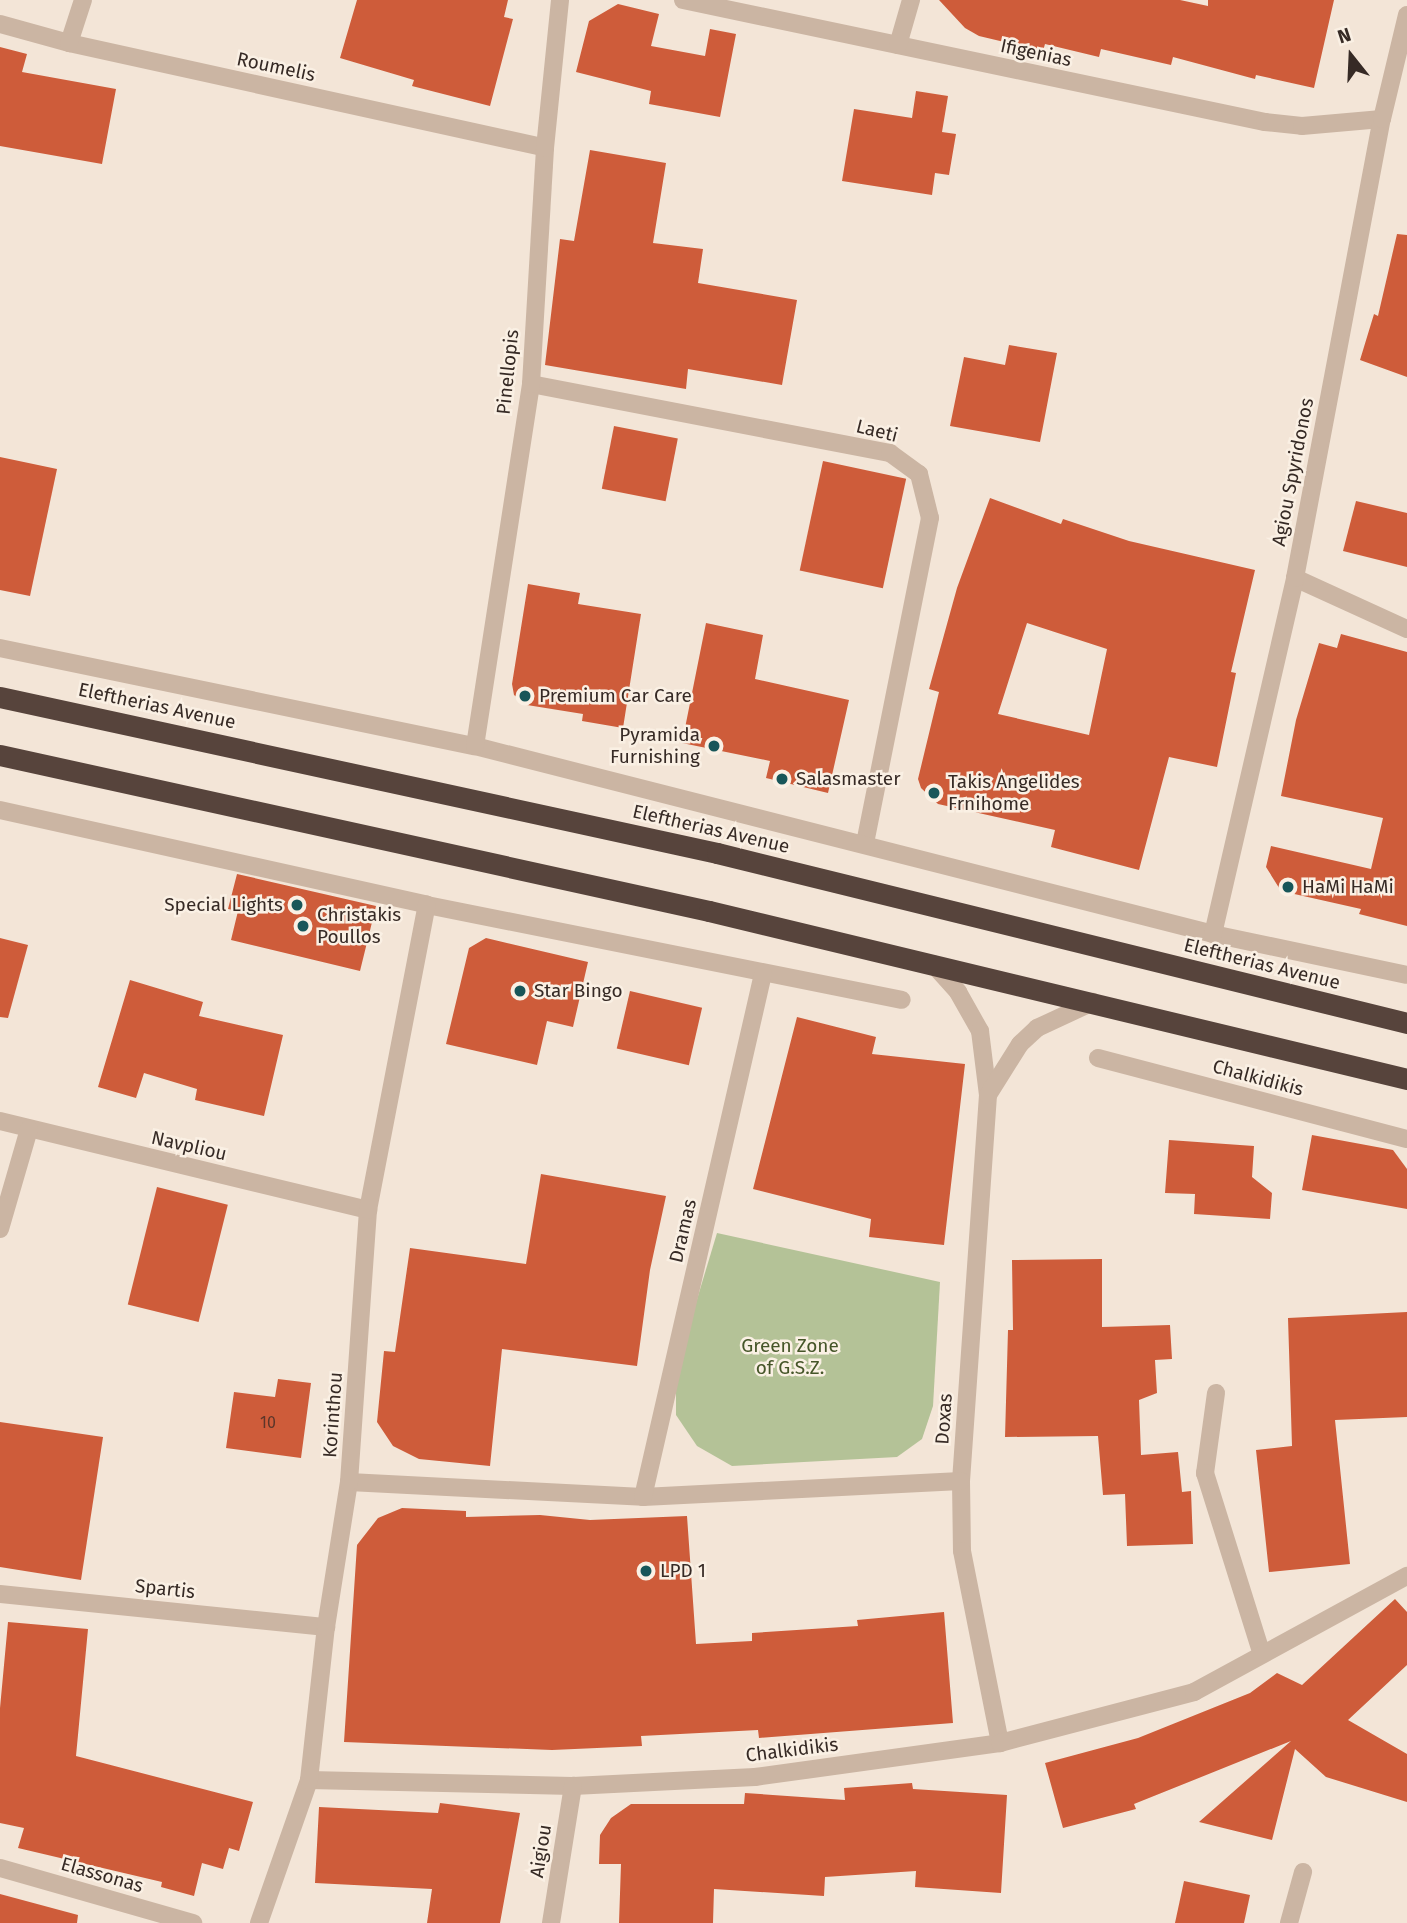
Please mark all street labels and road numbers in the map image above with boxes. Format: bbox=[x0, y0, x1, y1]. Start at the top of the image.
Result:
street label: Ifigenias bbox=[998, 34, 1074, 72]
street label: Roumelis bbox=[235, 48, 317, 86]
street label: Pinellopis bbox=[492, 328, 524, 416]
street label: Agiou Spyridonos bbox=[1267, 396, 1319, 548]
street label: Laeti bbox=[854, 415, 900, 447]
street label: Eleftherias Avenue bbox=[76, 678, 238, 734]
street label: Eleftherias Avenue bbox=[630, 800, 792, 858]
street label: Eleftherias Avenue bbox=[1181, 934, 1343, 994]
street label: Chalkidikis bbox=[1210, 1055, 1306, 1101]
street label: Navpliou bbox=[149, 1126, 229, 1166]
street label: Dramas bbox=[665, 1197, 701, 1265]
street label: Korinthou bbox=[319, 1371, 347, 1459]
street label: Doxas bbox=[931, 1393, 957, 1445]
street label: Spartis bbox=[134, 1575, 196, 1603]
street label: Chalkidikis bbox=[744, 1733, 840, 1767]
street label: Aigiou bbox=[526, 1823, 556, 1879]
street label: Elassonas bbox=[58, 1852, 146, 1898]

